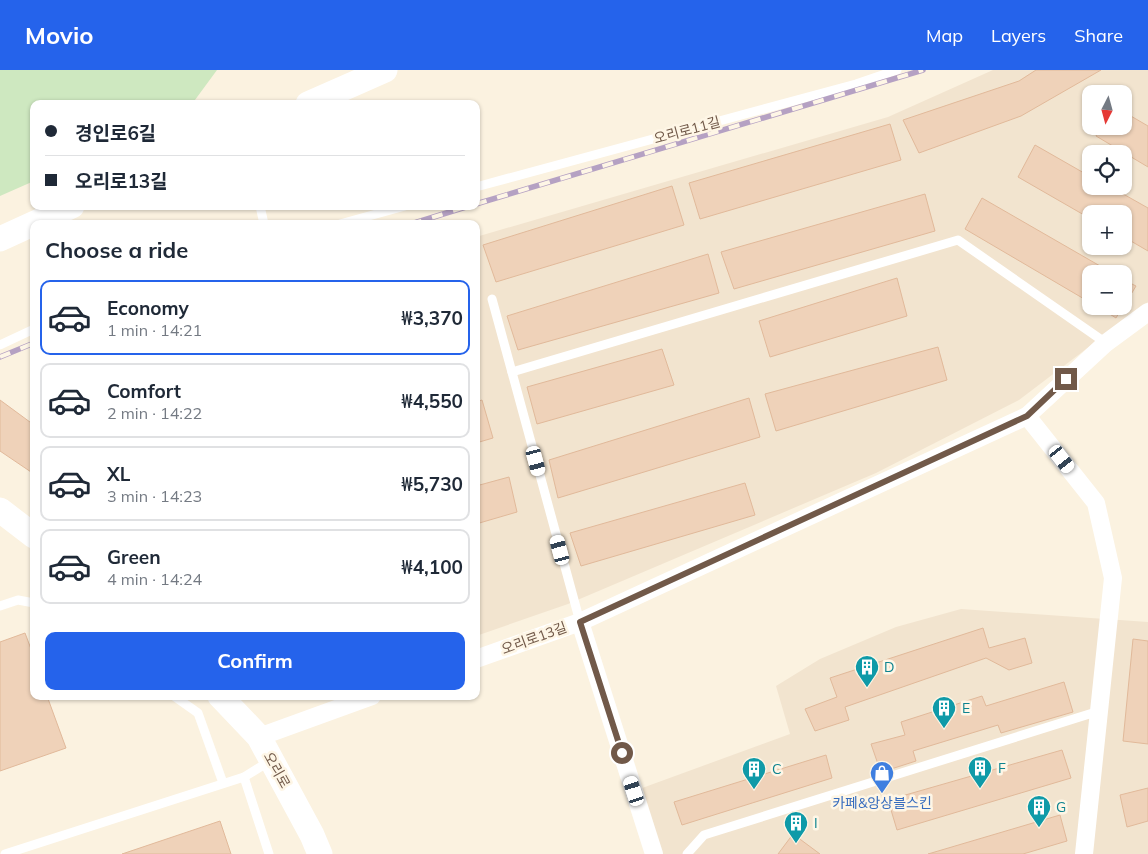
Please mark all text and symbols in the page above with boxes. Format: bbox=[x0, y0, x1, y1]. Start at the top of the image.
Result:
text: Movio bbox=[25, 20, 93, 50]
text: Map bbox=[926, 24, 963, 47]
text: Layers bbox=[991, 24, 1046, 47]
text: Share bbox=[1074, 24, 1123, 47]
north arrow bbox=[1082, 85, 1132, 135]
map controls bbox=[1082, 85, 1132, 315]
street label: 오리로11길 bbox=[652, 112, 722, 148]
text: 경인로6길 bbox=[75, 121, 156, 145]
button: locate bbox=[1082, 145, 1132, 195]
text: 오리로13길 bbox=[75, 169, 168, 193]
button: + bbox=[1082, 205, 1132, 255]
text: Choose a ride bbox=[45, 236, 188, 264]
button: − bbox=[1082, 265, 1132, 315]
icon: car bbox=[47, 295, 92, 340]
text: Economy bbox=[107, 296, 189, 320]
text: ₩3,370 bbox=[401, 306, 463, 330]
text: 1 min · 14:21 bbox=[107, 320, 202, 340]
route end bbox=[1055, 368, 1077, 390]
icon: car bbox=[47, 378, 92, 423]
text: Comfort bbox=[107, 379, 181, 403]
text: ₩4,550 bbox=[401, 389, 463, 413]
text: 2 min · 14:22 bbox=[107, 403, 202, 423]
car bbox=[1046, 443, 1077, 475]
car bbox=[524, 445, 547, 477]
icon: car bbox=[47, 461, 92, 506]
text: XL bbox=[107, 462, 130, 486]
text: ₩5,730 bbox=[401, 472, 463, 496]
text: 3 min · 14:23 bbox=[107, 486, 202, 506]
car bbox=[548, 534, 571, 566]
icon: car bbox=[47, 544, 92, 589]
text: Green bbox=[107, 545, 161, 569]
text: ₩4,100 bbox=[401, 555, 463, 579]
text: 4 min · 14:24 bbox=[107, 569, 202, 589]
street label: 오리로13길 bbox=[499, 618, 569, 658]
button: Confirm bbox=[45, 632, 465, 690]
building icon: D bbox=[854, 654, 880, 688]
place label: D bbox=[884, 658, 894, 676]
building icon: E bbox=[931, 695, 957, 729]
place label: E bbox=[962, 699, 970, 717]
route start bbox=[611, 742, 633, 764]
street label: 오리로 bbox=[260, 749, 294, 791]
building icon: F bbox=[967, 755, 993, 789]
building icon: C bbox=[741, 756, 767, 790]
place label: F bbox=[998, 759, 1006, 777]
place label: C bbox=[772, 760, 782, 778]
shop icon: 카페&앙상블스킨 bbox=[869, 760, 895, 794]
car bbox=[622, 774, 645, 808]
place label: 카페&앙상블스킨 bbox=[832, 794, 932, 812]
building icon: G bbox=[1026, 794, 1052, 828]
place label: G bbox=[1056, 798, 1066, 816]
building icon: I bbox=[783, 810, 809, 844]
place label: I bbox=[814, 814, 818, 832]

